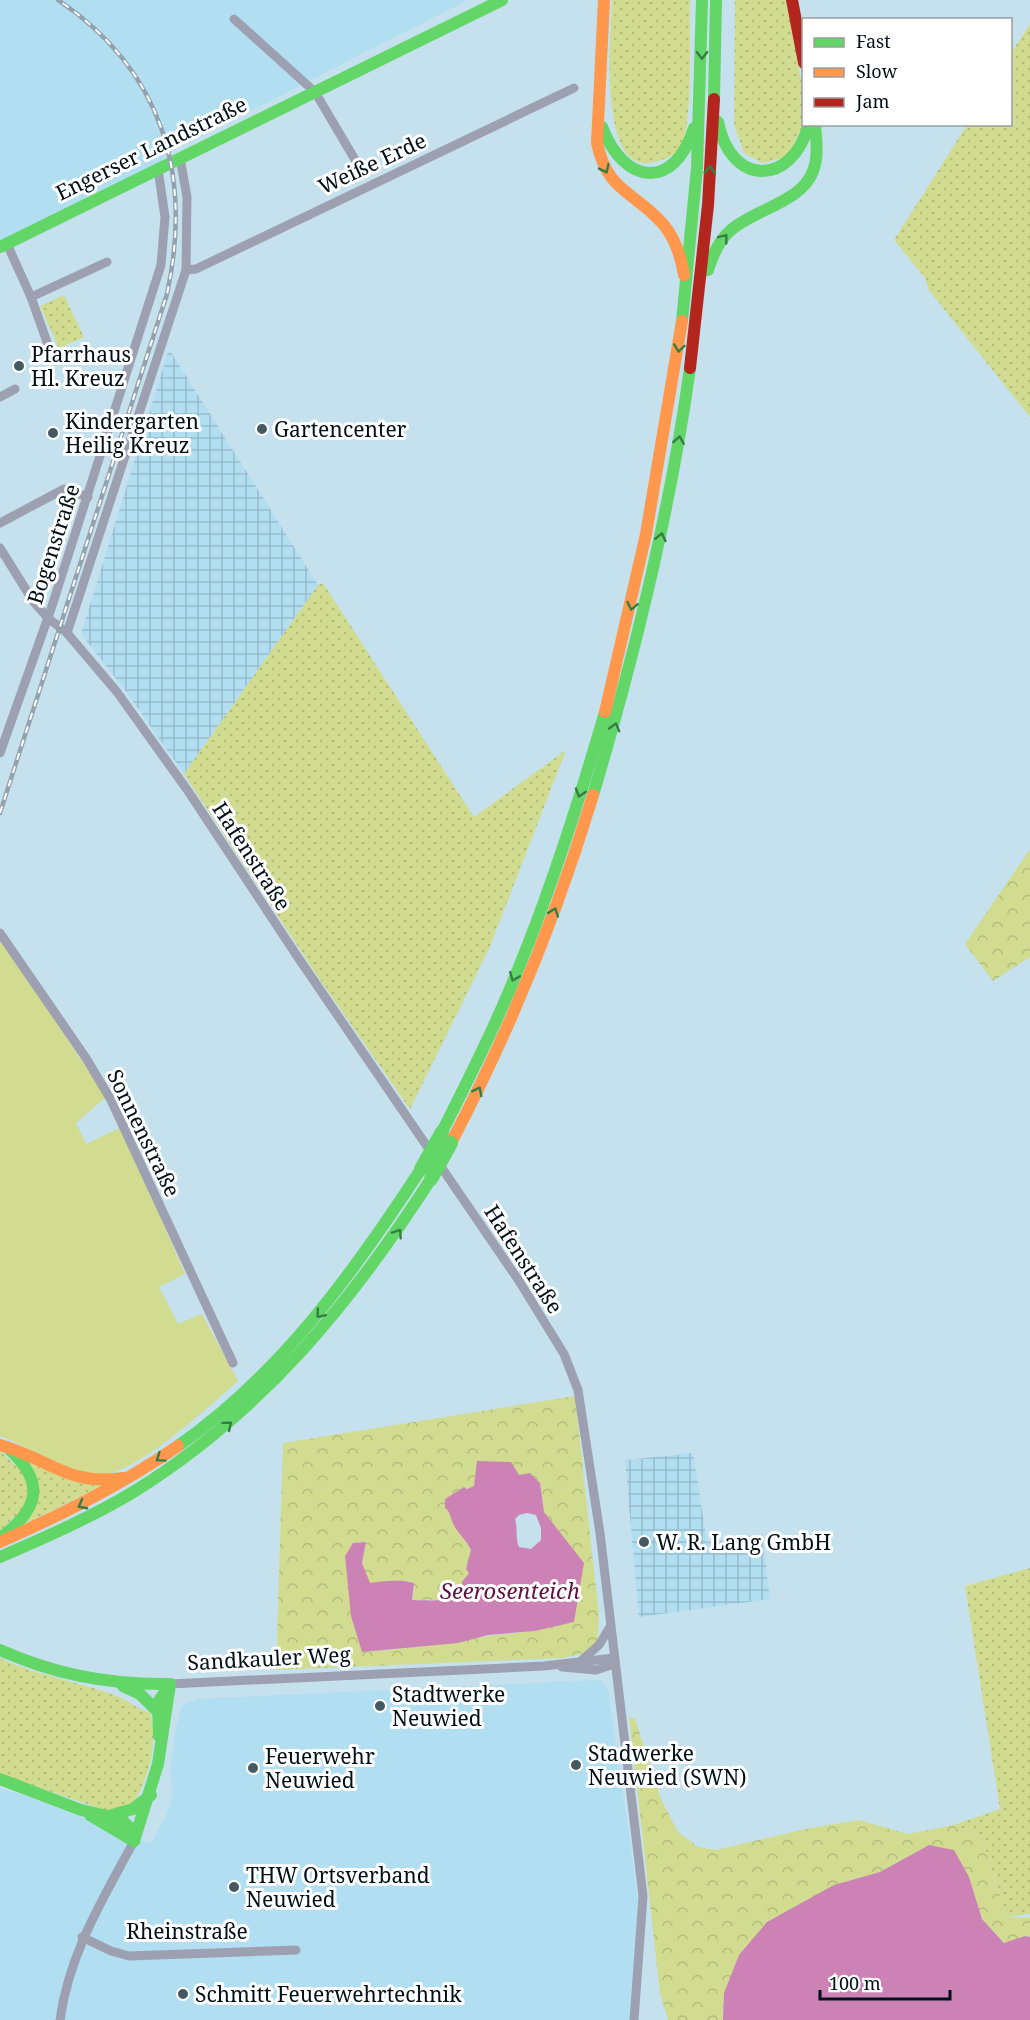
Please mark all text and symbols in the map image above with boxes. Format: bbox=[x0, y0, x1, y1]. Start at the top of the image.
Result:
legend bbox=[802, 18, 1012, 126]
text: Fast bbox=[856, 29, 891, 53]
one-way arrow bbox=[696, 51, 708, 60]
text: Slow bbox=[856, 59, 898, 83]
text: Jam bbox=[855, 89, 890, 113]
street label: Engerser Landstraße bbox=[51, 90, 251, 206]
street label: Weiße Erde bbox=[313, 126, 431, 200]
one-way arrow bbox=[597, 163, 609, 174]
one-way arrow bbox=[704, 165, 717, 174]
one-way arrow bbox=[717, 234, 728, 245]
place label: Pfarrhaus Hl. Kreuz bbox=[31, 340, 131, 392]
one-way arrow bbox=[673, 344, 685, 353]
marker: Pfarrhaus Hl. Kreuz bbox=[12, 359, 26, 373]
place label: Kindergarten Heilig Kreuz bbox=[65, 407, 199, 459]
place label: Gartencenter bbox=[274, 415, 407, 443]
marker: Gartencenter bbox=[255, 422, 269, 436]
marker: Kindergarten Heilig Kreuz bbox=[46, 426, 60, 440]
one-way arrow bbox=[672, 436, 685, 446]
street label: Bogenstraße bbox=[20, 480, 86, 608]
one-way arrow bbox=[654, 532, 667, 542]
one-way arrow bbox=[627, 600, 640, 610]
one-way arrow bbox=[608, 722, 620, 732]
one-way arrow bbox=[575, 787, 587, 798]
street label: Hafenstraße bbox=[206, 796, 298, 916]
one-way arrow bbox=[546, 907, 559, 918]
one-way arrow bbox=[509, 971, 521, 982]
street label: Sonnenstraße bbox=[101, 1065, 187, 1201]
one-way arrow bbox=[471, 1087, 483, 1098]
street label: Hafenstraße bbox=[478, 1199, 570, 1319]
one-way arrow bbox=[391, 1229, 402, 1240]
one-way arrow bbox=[316, 1307, 327, 1318]
one-way arrow bbox=[221, 1422, 232, 1433]
one-way arrow bbox=[156, 1451, 166, 1463]
one-way arrow bbox=[78, 1498, 88, 1509]
place label: W. R. Lang GmbH bbox=[656, 1528, 831, 1556]
marker: W. R. Lang GmbH bbox=[637, 1535, 651, 1549]
water label: Seerosenteich bbox=[440, 1575, 580, 1605]
street label: Sandkauler Weg bbox=[187, 1640, 352, 1676]
place label: Stadtwerke Neuwied bbox=[392, 1680, 505, 1732]
marker: Stadtwerke Neuwied bbox=[373, 1699, 387, 1713]
place label: Stadwerke Neuwied (SWN) bbox=[588, 1739, 747, 1791]
place label: Feuerwehr Neuwied bbox=[265, 1742, 375, 1794]
marker: Stadwerke Neuwied (SWN) bbox=[569, 1758, 583, 1772]
marker: Feuerwehr Neuwied bbox=[246, 1761, 260, 1775]
place label: THW Ortsverband Neuwied bbox=[246, 1861, 430, 1913]
marker: THW Ortsverband Neuwied bbox=[227, 1880, 241, 1894]
street label: Rheinstraße bbox=[126, 1917, 248, 1945]
scale bar bbox=[820, 1963, 950, 2001]
text: 100 m bbox=[829, 1971, 881, 1995]
place label: Schmitt Feuerwehrtechnik bbox=[195, 1980, 462, 2008]
marker: Schmitt Feuerwehrtechnik bbox=[176, 1987, 190, 2001]

